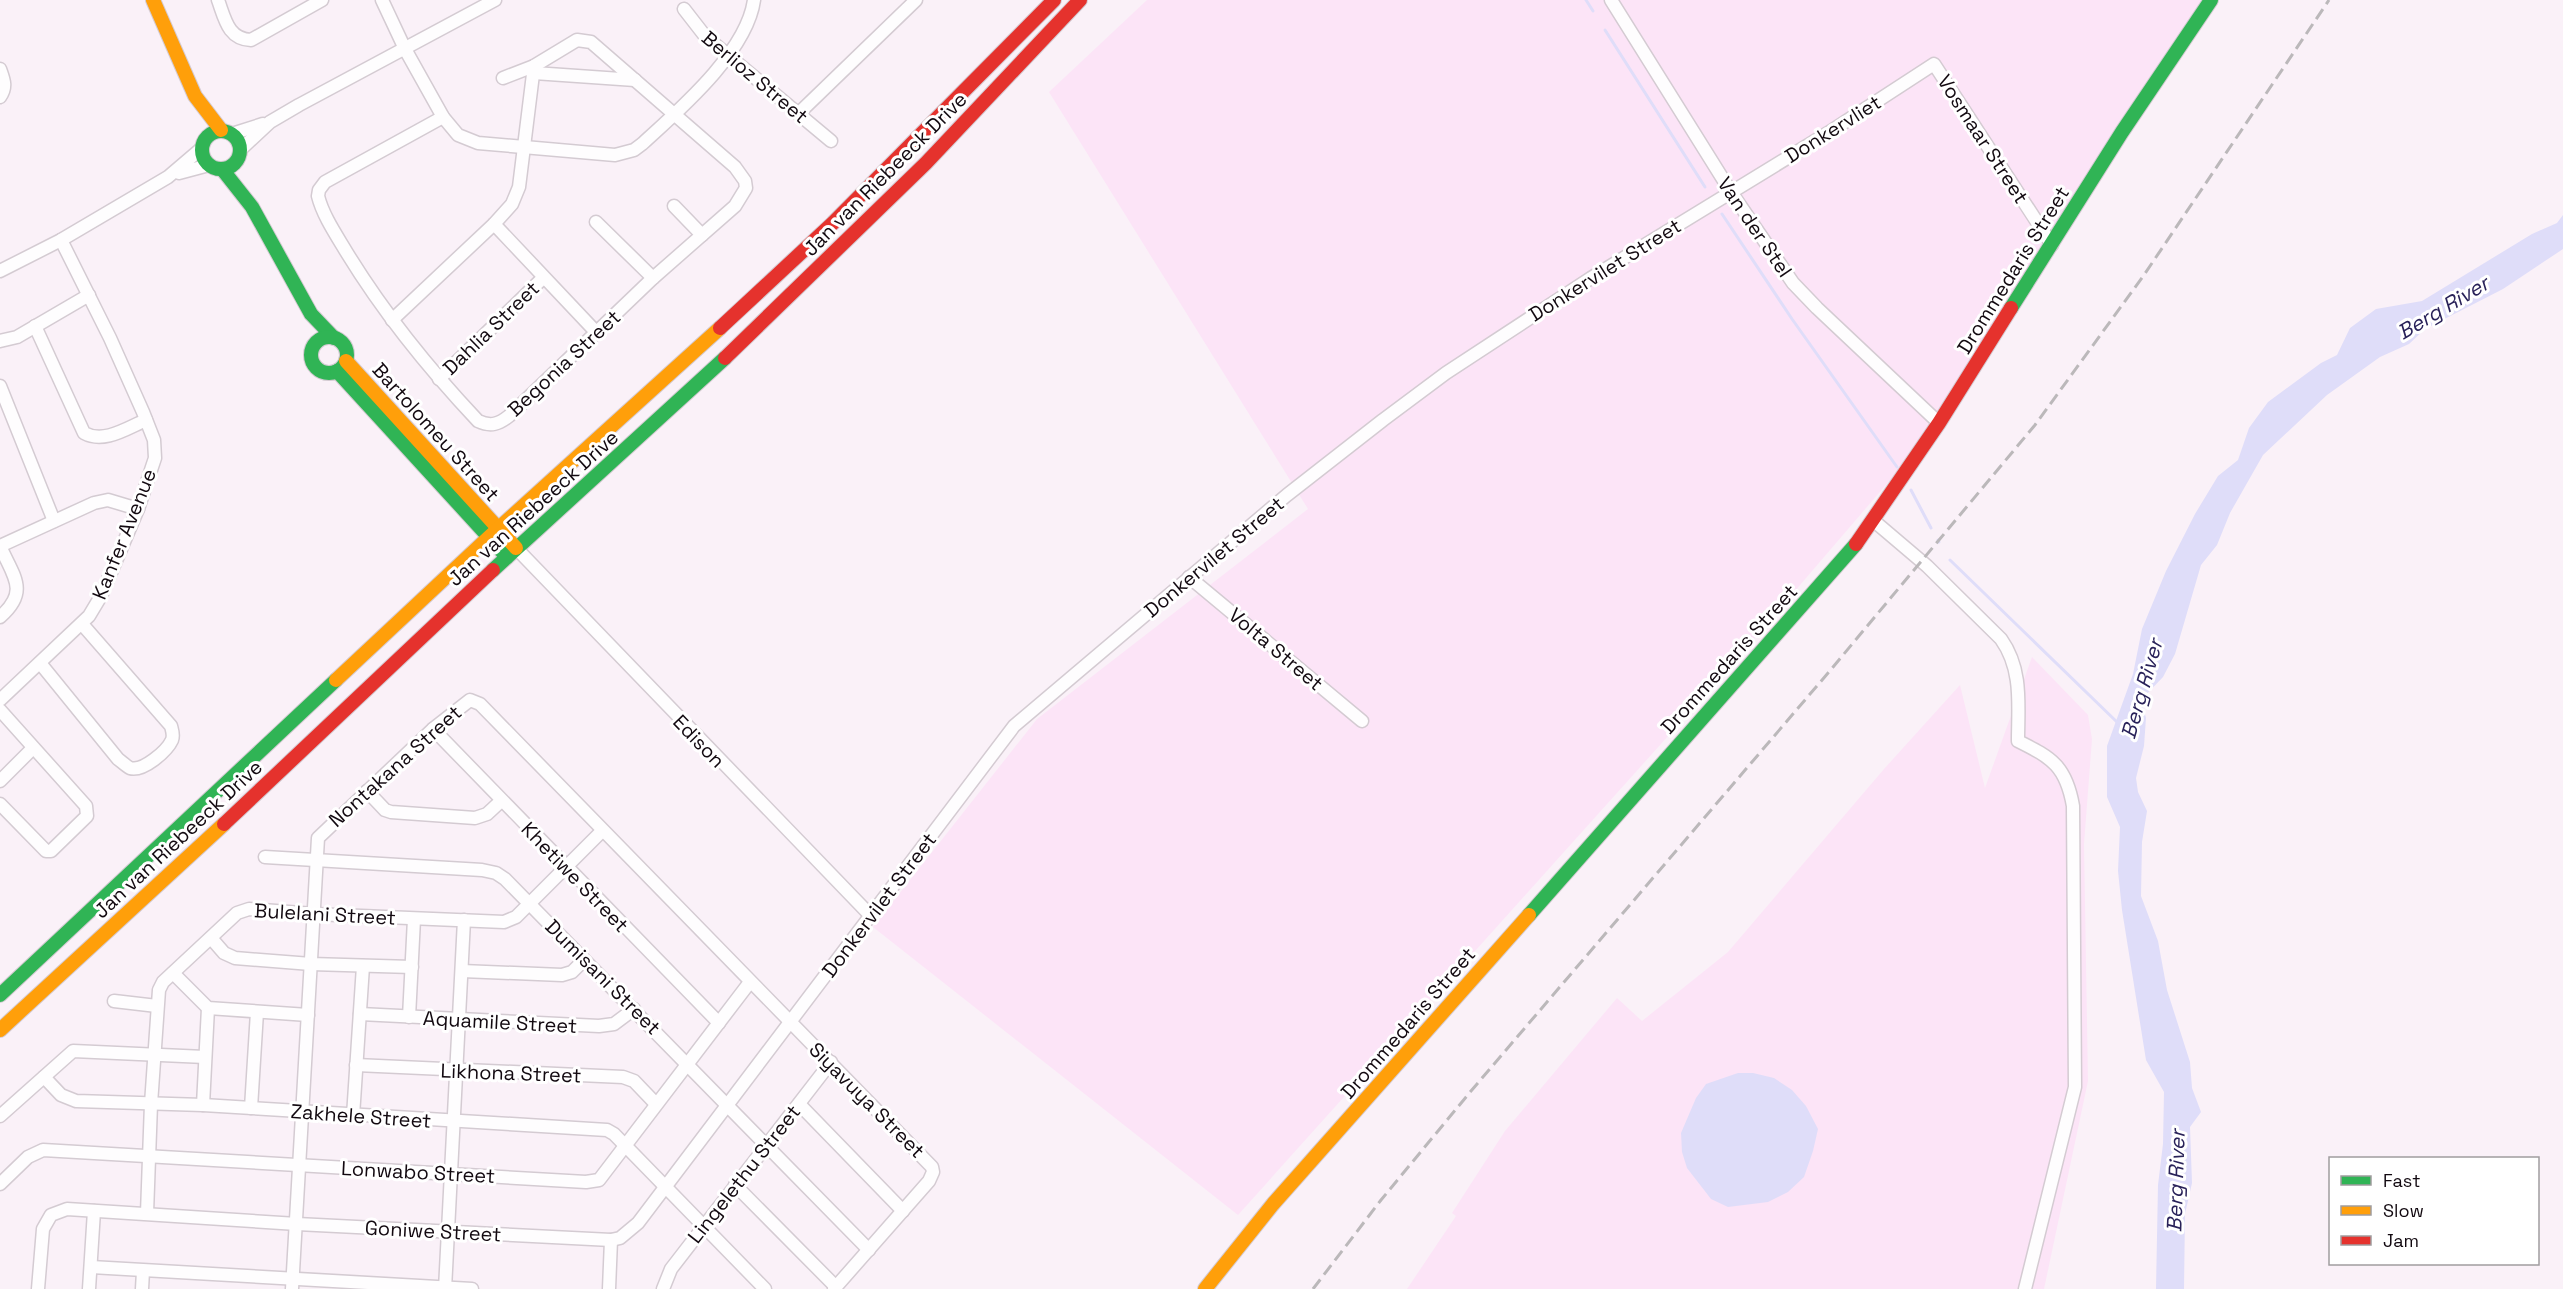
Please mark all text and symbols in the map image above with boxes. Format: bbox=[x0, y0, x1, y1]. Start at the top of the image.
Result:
street label: Berlioz Street bbox=[696, 25, 814, 129]
street label: Vosmaar Street bbox=[1932, 70, 2034, 208]
street label: Jan van Riebeeck Drive bbox=[798, 87, 972, 261]
street label: Donkervliet bbox=[1780, 89, 1886, 169]
street label: Van der Stel bbox=[1712, 172, 1798, 282]
street label: Drommedaris Street bbox=[1951, 181, 2075, 359]
street label: Donkervilet Street bbox=[1524, 213, 1686, 327]
water label: Berg River bbox=[2392, 269, 2495, 346]
street label: Dahlia Street bbox=[437, 275, 545, 381]
street label: Begonia Street bbox=[502, 304, 626, 422]
street label: Bartolomeu Street bbox=[367, 357, 505, 507]
street label: Jan van Riebeeck Drive bbox=[442, 424, 624, 592]
street label: Kanfer Avenue bbox=[86, 465, 162, 603]
street label: Donkervilet Street bbox=[1139, 491, 1289, 623]
street label: Drommedaris Street bbox=[1655, 579, 1803, 739]
street label: Volta Street bbox=[1223, 602, 1329, 696]
water label: Berg River bbox=[2114, 634, 2169, 742]
street label: Nontakana Street bbox=[323, 699, 467, 833]
street label: Edison bbox=[667, 709, 731, 773]
street label: Jan van Riebeeck Drive bbox=[88, 754, 268, 924]
street label: Khetiwe Street bbox=[516, 816, 634, 938]
street label: Donkervilet Street bbox=[816, 827, 942, 983]
street label: Bulelani Street bbox=[253, 897, 397, 931]
street label: Dumisani Street bbox=[540, 914, 666, 1040]
street label: Drommedaris Street bbox=[1335, 942, 1481, 1104]
street label: Aquamile Street bbox=[422, 1005, 578, 1039]
street label: Siyavuya Street bbox=[804, 1037, 930, 1163]
street label: Likhona Street bbox=[440, 1058, 582, 1088]
street label: Zakhele Street bbox=[290, 1098, 432, 1134]
street label: Lingelethu Street bbox=[682, 1099, 806, 1249]
water label: Berg River bbox=[2160, 1127, 2191, 1233]
street label: Lonwabo Street bbox=[340, 1155, 496, 1189]
legend bbox=[2329, 1157, 2539, 1265]
text: Fast bbox=[2383, 1169, 2420, 1192]
text: Slow bbox=[2383, 1199, 2424, 1222]
street label: Goniwe Street bbox=[364, 1214, 502, 1248]
text: Jam bbox=[2383, 1229, 2419, 1252]

